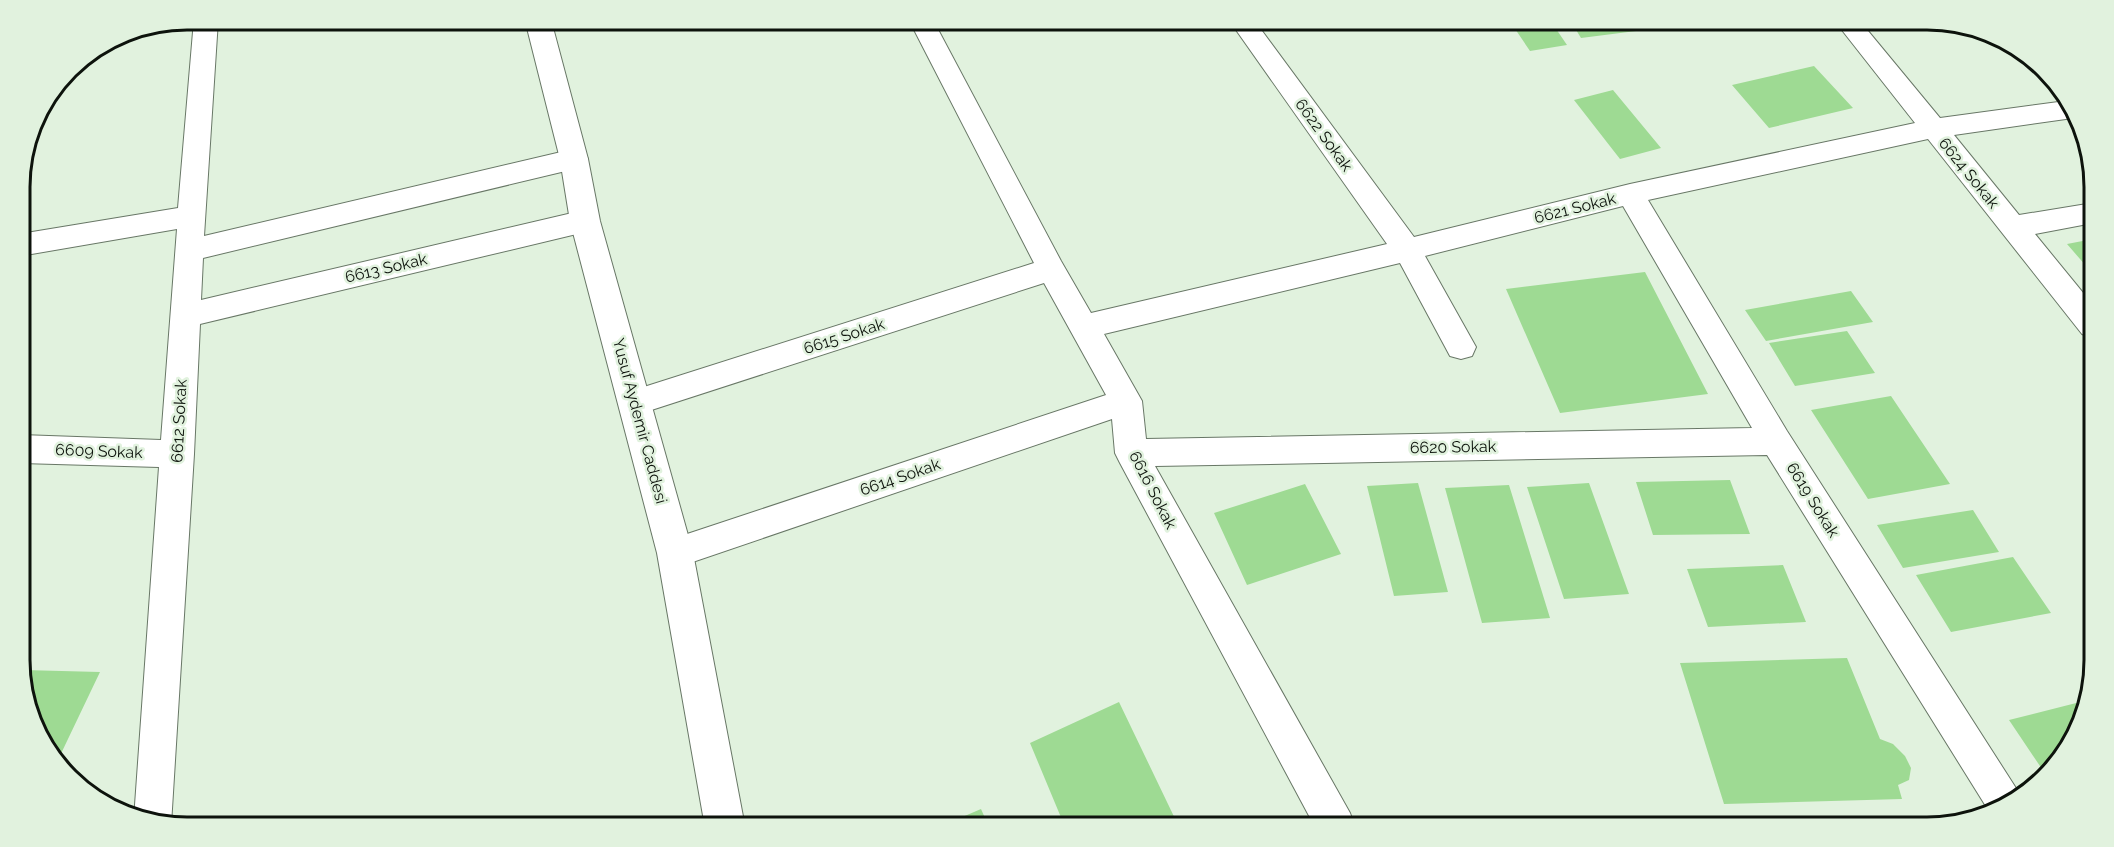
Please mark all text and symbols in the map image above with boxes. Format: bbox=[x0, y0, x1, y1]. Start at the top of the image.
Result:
street label: 6622 Sokak bbox=[1291, 95, 1357, 175]
street label: 6624 Sokak bbox=[1935, 134, 2004, 213]
street label: 6621 Sokak bbox=[1532, 189, 1618, 227]
street label: 6613 Sokak bbox=[343, 249, 429, 287]
street label: 6615 Sokak bbox=[801, 314, 887, 358]
street label: Yusuf Aydemir Caddesi bbox=[609, 336, 671, 506]
street label: 6612 Sokak bbox=[167, 378, 191, 463]
street label: 6620 Sokak bbox=[1410, 437, 1497, 457]
street label: 6609 Sokak bbox=[55, 440, 144, 462]
street label: 6616 Sokak bbox=[1125, 448, 1181, 533]
street label: 6614 Sokak bbox=[857, 454, 943, 500]
street label: 6619 Sokak bbox=[1783, 459, 1844, 541]

